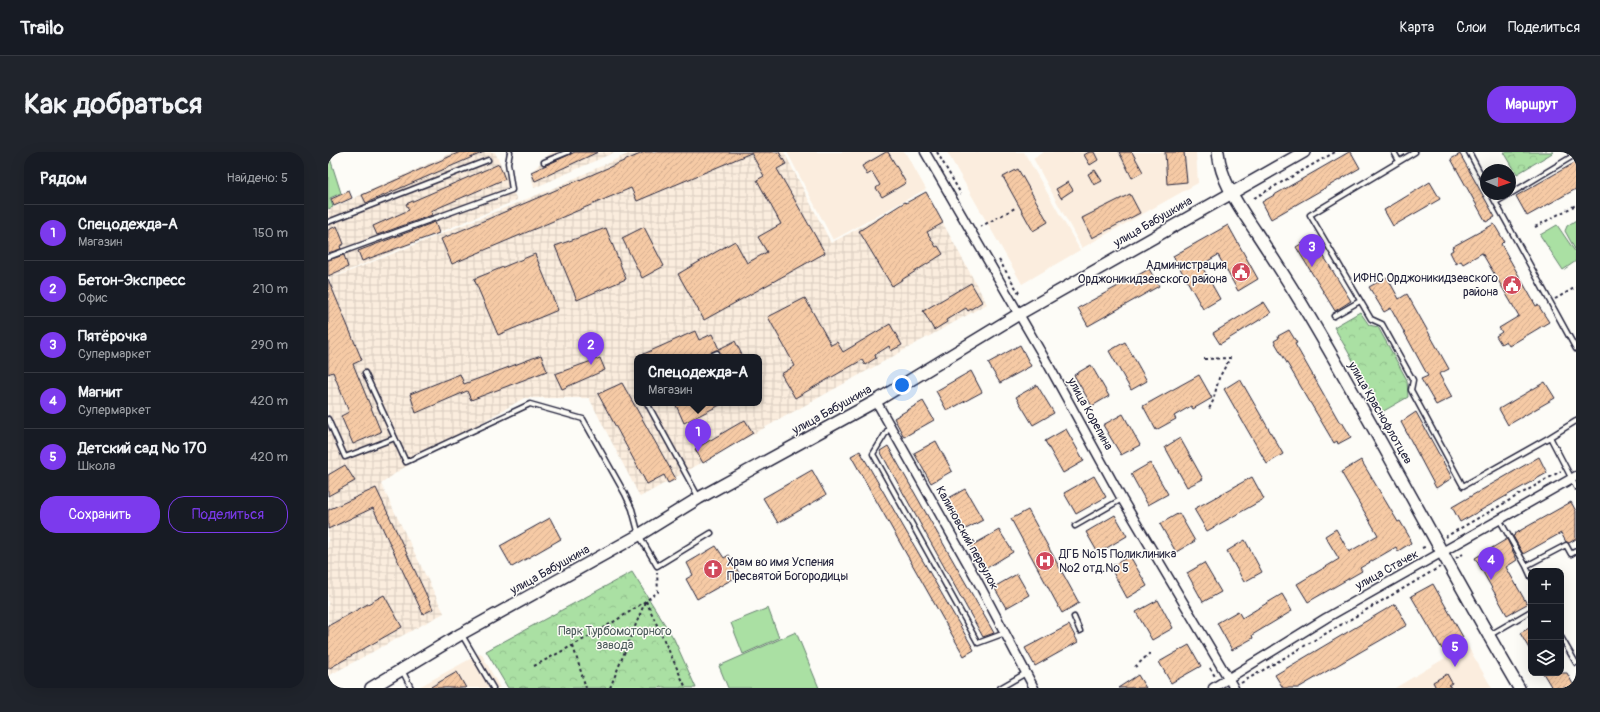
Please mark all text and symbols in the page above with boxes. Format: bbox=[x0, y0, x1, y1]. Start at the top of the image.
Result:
text: Trailo bbox=[20, 16, 64, 40]
text: Карта bbox=[1400, 19, 1434, 36]
text: Слои bbox=[1456, 19, 1486, 36]
text: Поделиться bbox=[1508, 19, 1580, 36]
button: Маршрут bbox=[1487, 86, 1576, 123]
text: Как добраться bbox=[24, 87, 202, 122]
north arrow bbox=[1480, 164, 1516, 200]
text: Рядом bbox=[40, 168, 87, 189]
text: Найдено: 5 bbox=[226, 170, 288, 186]
street label: улица Бабушкина bbox=[1110, 193, 1195, 251]
text: Спецодежда-А bbox=[78, 215, 178, 234]
text: 1 bbox=[50, 225, 56, 241]
text: 150 m bbox=[253, 225, 288, 241]
text: Магазин bbox=[78, 234, 122, 250]
pin: 3 bbox=[1299, 234, 1325, 267]
place label: Администрация Орджоникидзевского района bbox=[1078, 258, 1227, 287]
public building icon: Администрация Орджоникидзевского района bbox=[1230, 261, 1252, 283]
text: Бетон-Экспресс bbox=[78, 271, 186, 290]
place label: ИФНС Орджоникидзевского района bbox=[1354, 271, 1499, 300]
public building icon: ИФНС Орджоникидзевского района bbox=[1501, 274, 1523, 296]
text: 2 bbox=[49, 281, 57, 297]
text: 210 m bbox=[252, 281, 288, 297]
text: Офис bbox=[78, 290, 108, 306]
text: Пятёрочка bbox=[78, 327, 147, 346]
pin: 2 bbox=[578, 332, 604, 365]
text: 3 bbox=[49, 337, 57, 353]
text: 290 m bbox=[251, 337, 288, 353]
text: Супермаркет bbox=[78, 346, 151, 362]
popup bbox=[634, 354, 762, 406]
street label: улица Краснофлотцев bbox=[1344, 358, 1415, 467]
text: Спецодежда-А bbox=[648, 363, 748, 382]
street label: улица Корепина bbox=[1063, 374, 1116, 453]
your location bbox=[892, 375, 912, 395]
text: Магазин bbox=[648, 382, 693, 398]
street label: улица Бабушкина bbox=[789, 382, 875, 439]
text: Магнит bbox=[78, 383, 123, 402]
text: 4 bbox=[49, 393, 57, 409]
text: 420 m bbox=[250, 393, 288, 409]
text: Супермаркет bbox=[78, 402, 151, 418]
pin: 1 bbox=[685, 419, 711, 452]
text: Детский сад № 170 bbox=[78, 439, 207, 458]
text: 5 bbox=[49, 449, 57, 465]
text: 420 m bbox=[250, 449, 288, 465]
text: Школа bbox=[78, 458, 115, 474]
street label: Калиновский переулок bbox=[932, 484, 1002, 592]
button: Сохранить bbox=[40, 496, 160, 533]
button: Поделиться bbox=[168, 496, 288, 533]
street label: улица Бабушкина bbox=[507, 542, 593, 599]
place label: ДГБ №15 Поликлиника №2 отд.№ 5 bbox=[1058, 547, 1177, 576]
street label: улица Стачек bbox=[1352, 547, 1421, 594]
pin: 4 bbox=[1478, 547, 1504, 580]
hospital icon: ДГБ №15 Поликлиника №2 отд.№ 5 bbox=[1034, 550, 1056, 572]
place label: Храм во имя Успения Пресвятой Богородицы bbox=[727, 555, 849, 584]
church icon: Храм во имя Успения Пресвятой Богородицы bbox=[702, 558, 724, 580]
map controls bbox=[1528, 568, 1564, 676]
button: + bbox=[1528, 568, 1564, 604]
button: − bbox=[1528, 604, 1564, 640]
park label: Парк Турбомоторного завода bbox=[558, 624, 672, 653]
pin: 5 bbox=[1442, 634, 1468, 667]
button: layers bbox=[1528, 640, 1564, 676]

